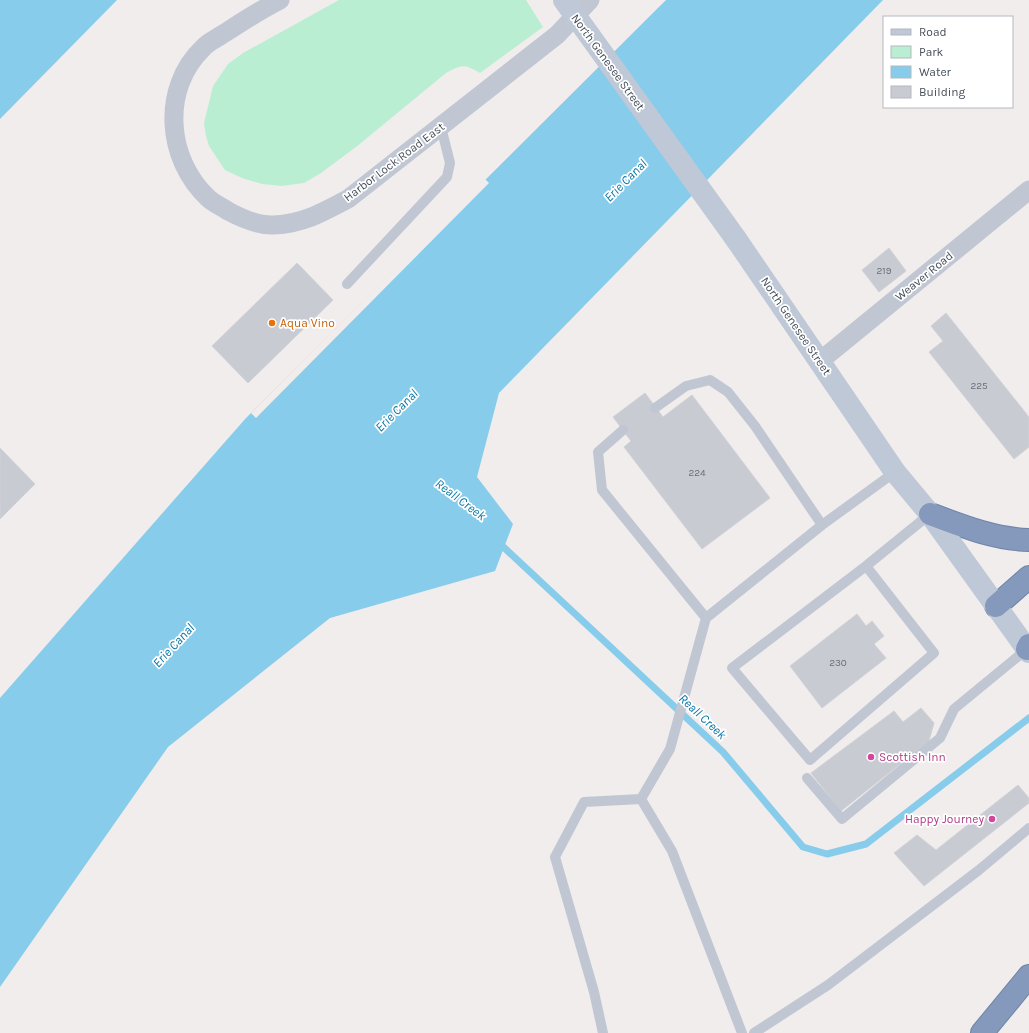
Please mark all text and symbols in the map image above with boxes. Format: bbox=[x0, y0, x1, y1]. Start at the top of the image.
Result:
street label: North Genesee Street bbox=[568, 11, 648, 113]
legend bbox=[883, 16, 1013, 108]
text: Road bbox=[919, 25, 947, 39]
text: Park bbox=[919, 45, 944, 59]
text: Water bbox=[919, 65, 952, 79]
text: Building bbox=[919, 85, 966, 99]
street label: Harbor Lock Road East bbox=[341, 119, 447, 204]
water label: Erie Canal bbox=[601, 156, 650, 205]
street label: Weaver Road bbox=[892, 248, 956, 304]
house number: 219 bbox=[877, 265, 892, 277]
street label: North Genesee Street bbox=[758, 274, 834, 378]
place label: Aqua Vino bbox=[280, 316, 335, 330]
marker: Aqua Vino bbox=[267, 318, 277, 328]
house number: 225 bbox=[970, 380, 988, 392]
water label: Erie Canal bbox=[372, 386, 421, 435]
house number: 224 bbox=[688, 467, 706, 479]
water label: Reall Creek bbox=[432, 476, 489, 523]
water label: Erie Canal bbox=[149, 620, 197, 670]
house number: 230 bbox=[829, 657, 847, 669]
water label: Reall Creek bbox=[676, 691, 730, 742]
place label: Scottish Inn bbox=[879, 750, 946, 764]
marker: Scottish Inn bbox=[866, 752, 876, 762]
place label: Happy Journey bbox=[905, 812, 984, 826]
marker: Happy Journey bbox=[987, 814, 997, 824]

